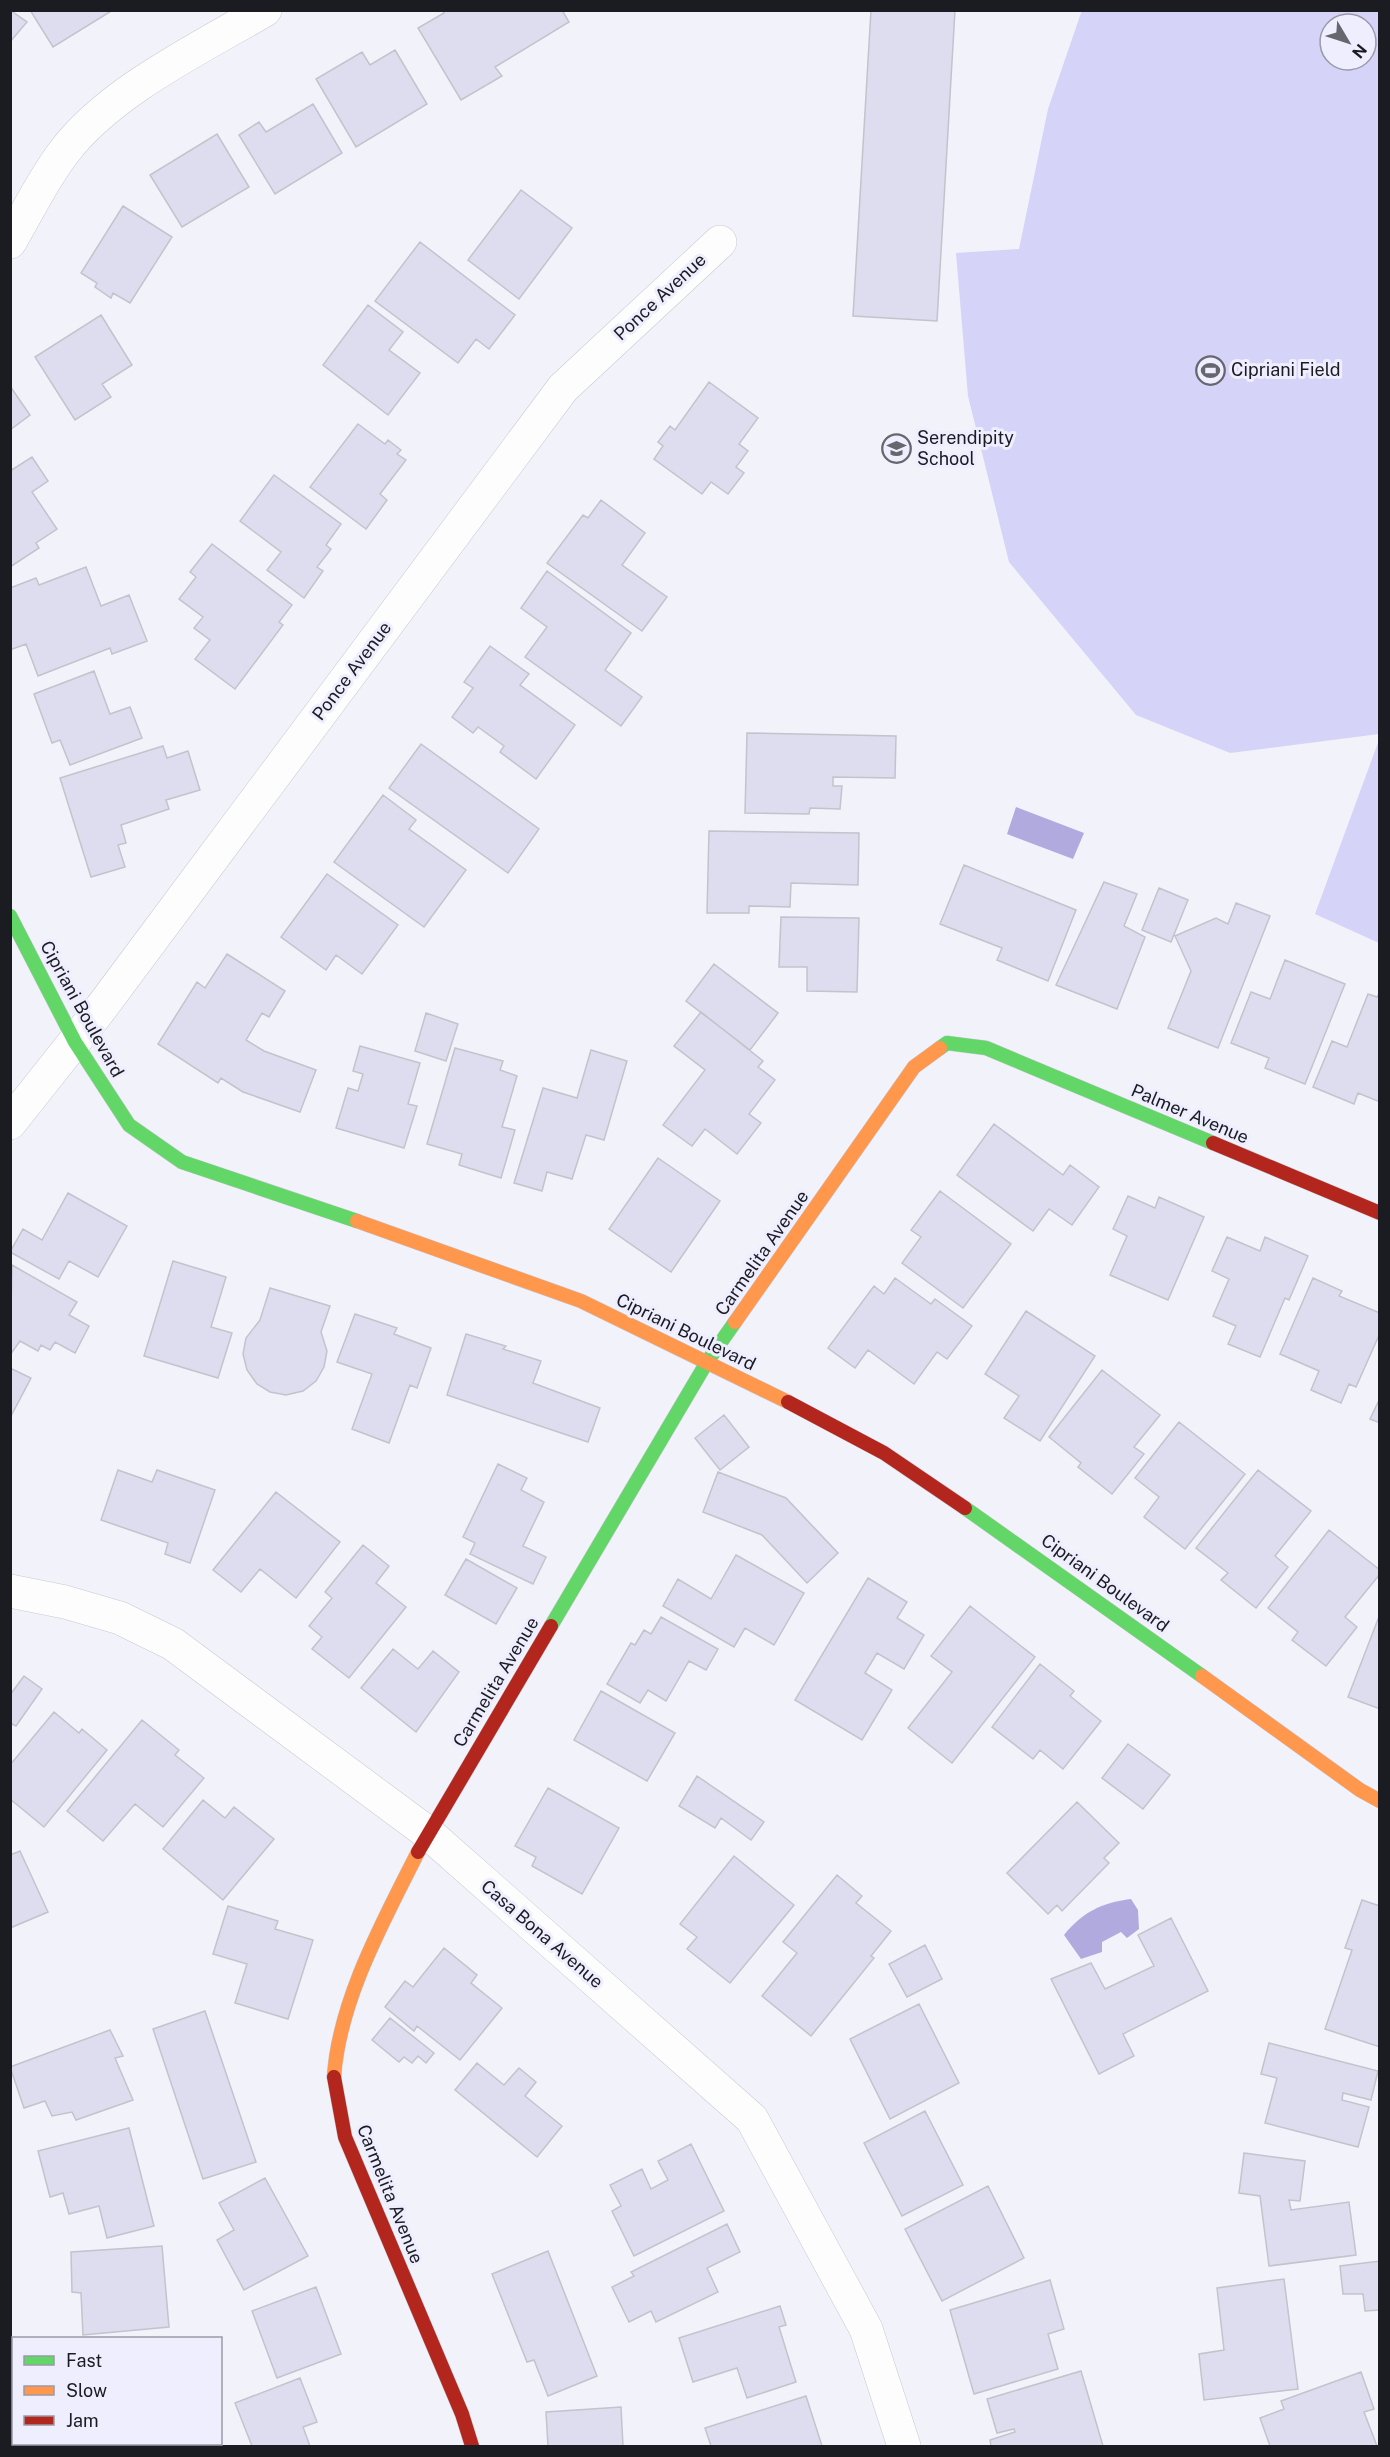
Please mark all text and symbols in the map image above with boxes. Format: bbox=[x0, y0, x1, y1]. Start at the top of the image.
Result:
north arrow bbox=[1318, 12, 1378, 72]
text: N bbox=[1348, 40, 1371, 62]
street label: Ponce Avenue bbox=[609, 249, 710, 345]
sports icon: Cipriani Field bbox=[1194, 354, 1226, 386]
place label: Cipriani Field bbox=[1231, 359, 1340, 380]
place label: Serendipity School bbox=[917, 427, 1014, 469]
school or university icon: Serendipity School bbox=[880, 432, 912, 464]
street label: Ponce Avenue bbox=[308, 617, 395, 724]
street label: Cipriani Boulevard bbox=[36, 937, 129, 1081]
street label: Palmer Avenue bbox=[1128, 1079, 1252, 1148]
street label: Carmelita Avenue bbox=[711, 1186, 813, 1319]
street label: Cipriani Boulevard bbox=[613, 1289, 759, 1374]
street label: Cipriani Boulevard bbox=[1037, 1529, 1173, 1636]
street label: Carmelita Avenue bbox=[448, 1613, 543, 1751]
street label: Casa Bona Avenue bbox=[477, 1875, 607, 1992]
street label: Carmelita Avenue bbox=[353, 2121, 428, 2266]
legend bbox=[12, 2337, 222, 2445]
text: Fast bbox=[66, 2350, 102, 2371]
text: Slow bbox=[66, 2380, 107, 2401]
text: Jam bbox=[66, 2410, 99, 2431]

